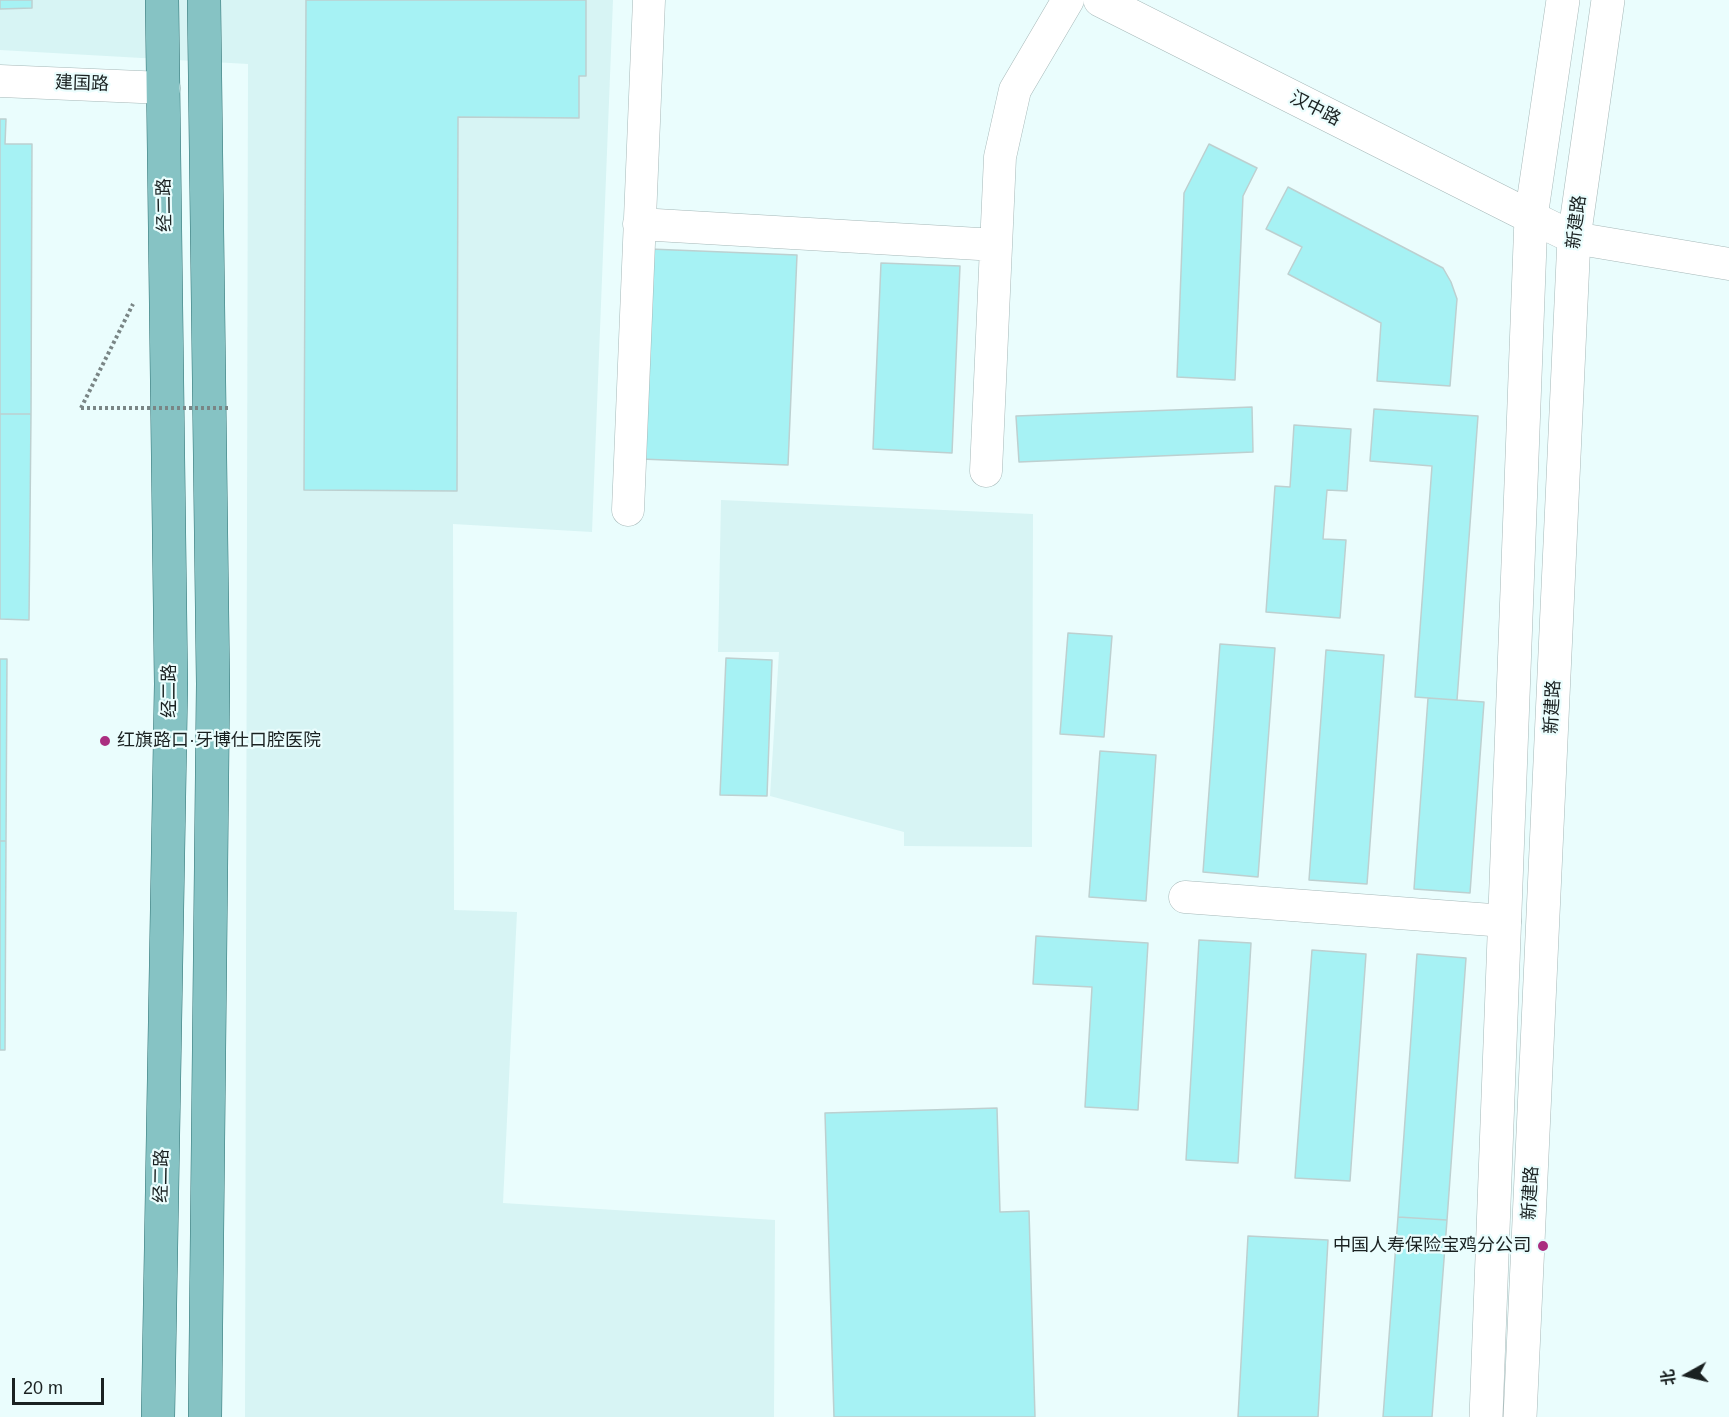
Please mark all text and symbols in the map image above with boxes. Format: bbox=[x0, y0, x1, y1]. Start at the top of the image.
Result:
street label: 建国路 bbox=[55, 72, 109, 96]
street label: 汉中路 bbox=[1286, 87, 1344, 131]
street label: 经二路 bbox=[154, 178, 176, 232]
street label: 新建路 bbox=[1563, 194, 1591, 250]
street label: 经二路 bbox=[159, 664, 181, 718]
street label: 新建路 bbox=[1541, 679, 1565, 735]
place label: 红旗路口·牙博仕口腔医院 bbox=[117, 730, 321, 752]
marker: 红旗路口·牙博仕口腔医院 bbox=[98, 734, 112, 748]
street label: 经二路 bbox=[151, 1149, 173, 1203]
street label: 新建路 bbox=[1519, 1165, 1543, 1221]
place label: 中国人寿保险宝鸡分公司 bbox=[1333, 1235, 1531, 1257]
marker: 中国人寿保险宝鸡分公司 bbox=[1536, 1239, 1550, 1253]
north arrow bbox=[1657, 1345, 1717, 1405]
scale bar bbox=[15, 1366, 106, 1404]
text: 北 bbox=[1659, 1368, 1678, 1387]
text: 20 m bbox=[23, 1378, 63, 1398]

